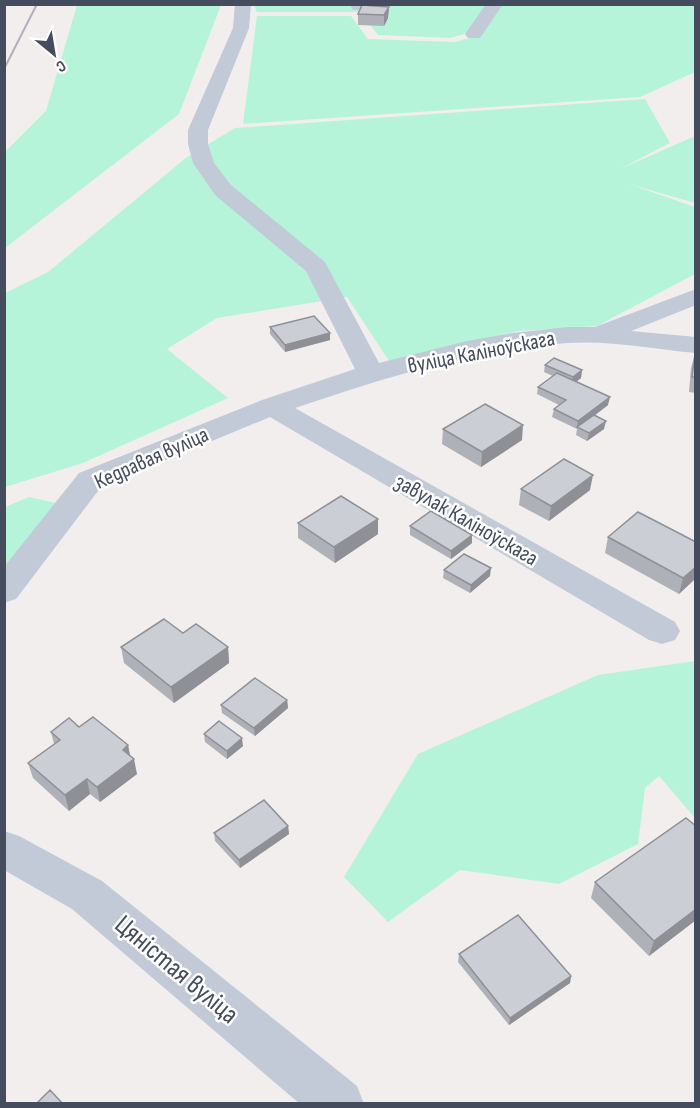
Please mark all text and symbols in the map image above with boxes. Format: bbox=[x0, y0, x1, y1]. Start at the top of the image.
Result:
north arrow bbox=[24, 24, 84, 84]
text: С bbox=[52, 55, 69, 76]
street label: вуліца Каліноўскага bbox=[405, 325, 557, 380]
street label: Кедравая вуліца bbox=[90, 421, 213, 496]
street label: завулак Каліноўскага bbox=[390, 468, 543, 572]
street label: Цяністая вуліца bbox=[108, 909, 245, 1031]

